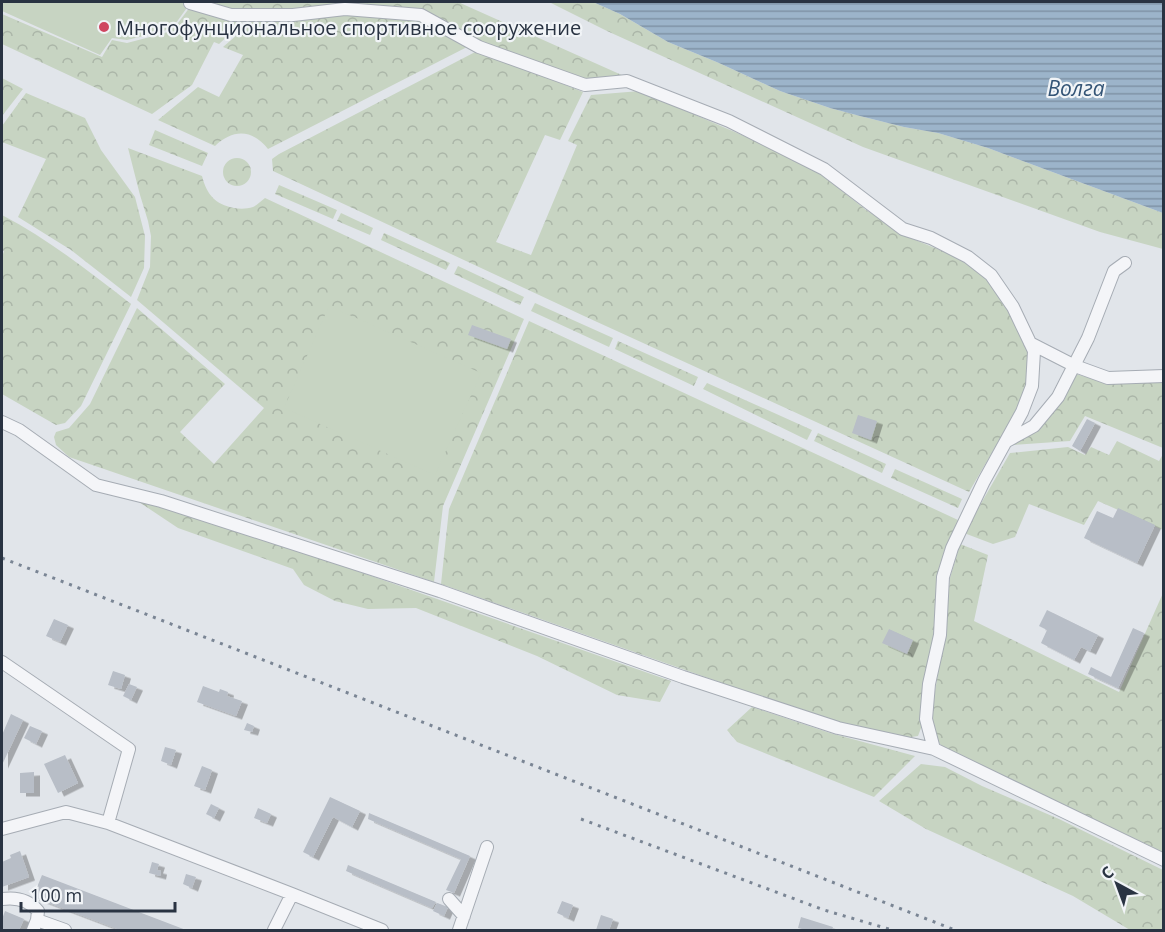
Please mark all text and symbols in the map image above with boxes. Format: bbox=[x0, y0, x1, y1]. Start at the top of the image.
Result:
place label: Многофунциональное спортивное сооружение bbox=[116, 14, 581, 41]
marker: Многофунциональное спортивное сооружение bbox=[97, 20, 111, 34]
water label: Волга bbox=[1047, 74, 1105, 102]
north arrow bbox=[1087, 854, 1147, 914]
text: С bbox=[1096, 861, 1118, 884]
scale bar bbox=[21, 875, 176, 913]
text: 100 m bbox=[30, 883, 82, 907]

